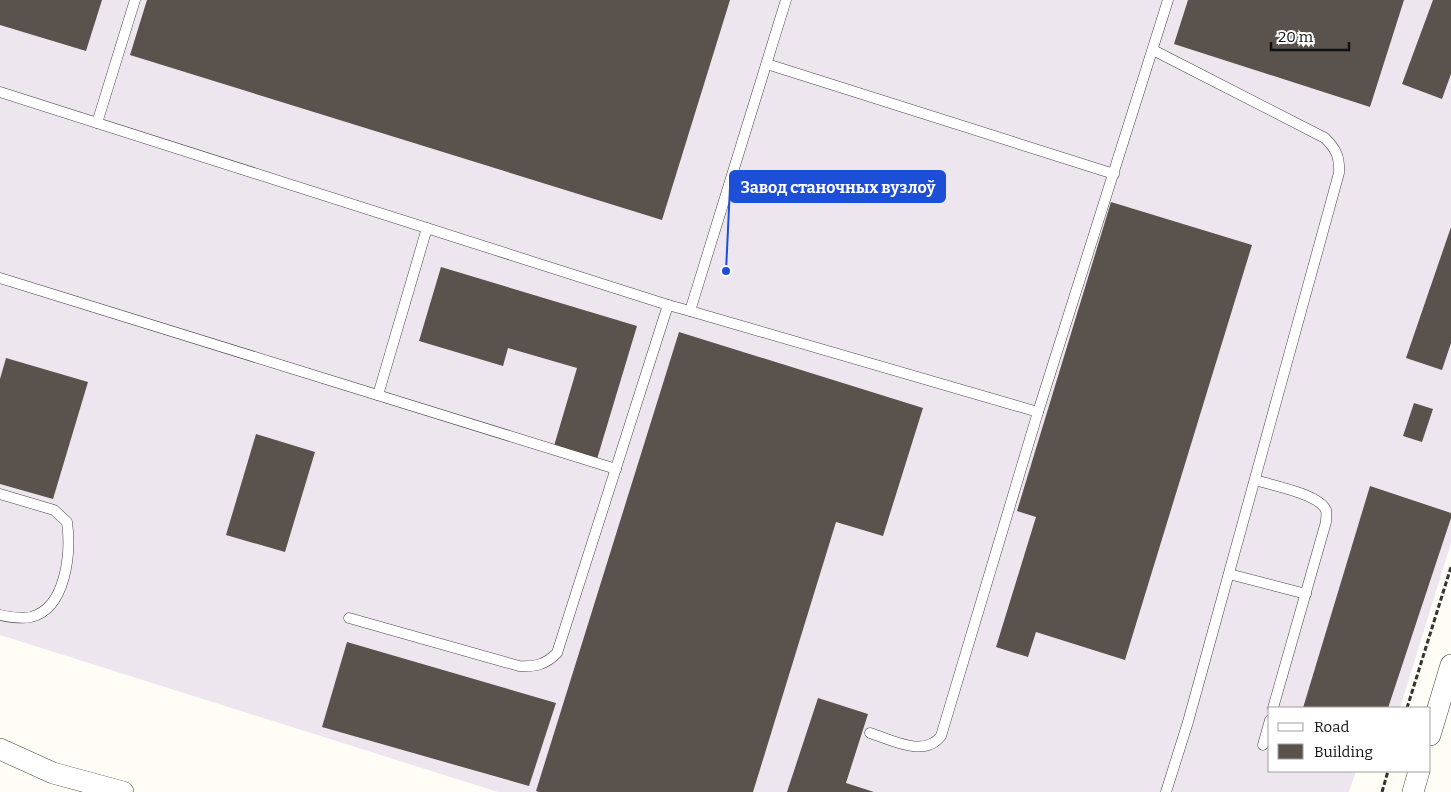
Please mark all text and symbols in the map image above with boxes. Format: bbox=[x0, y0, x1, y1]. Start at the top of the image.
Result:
scale bar bbox=[1271, 20, 1348, 52]
text: 20 m bbox=[1278, 28, 1314, 46]
callout: Завод станочных вузлоў bbox=[730, 171, 945, 202]
text: Завод станочных вузлоў bbox=[741, 178, 936, 197]
legend bbox=[1268, 707, 1431, 772]
text: Road bbox=[1314, 718, 1349, 736]
text: Building bbox=[1314, 743, 1373, 761]

